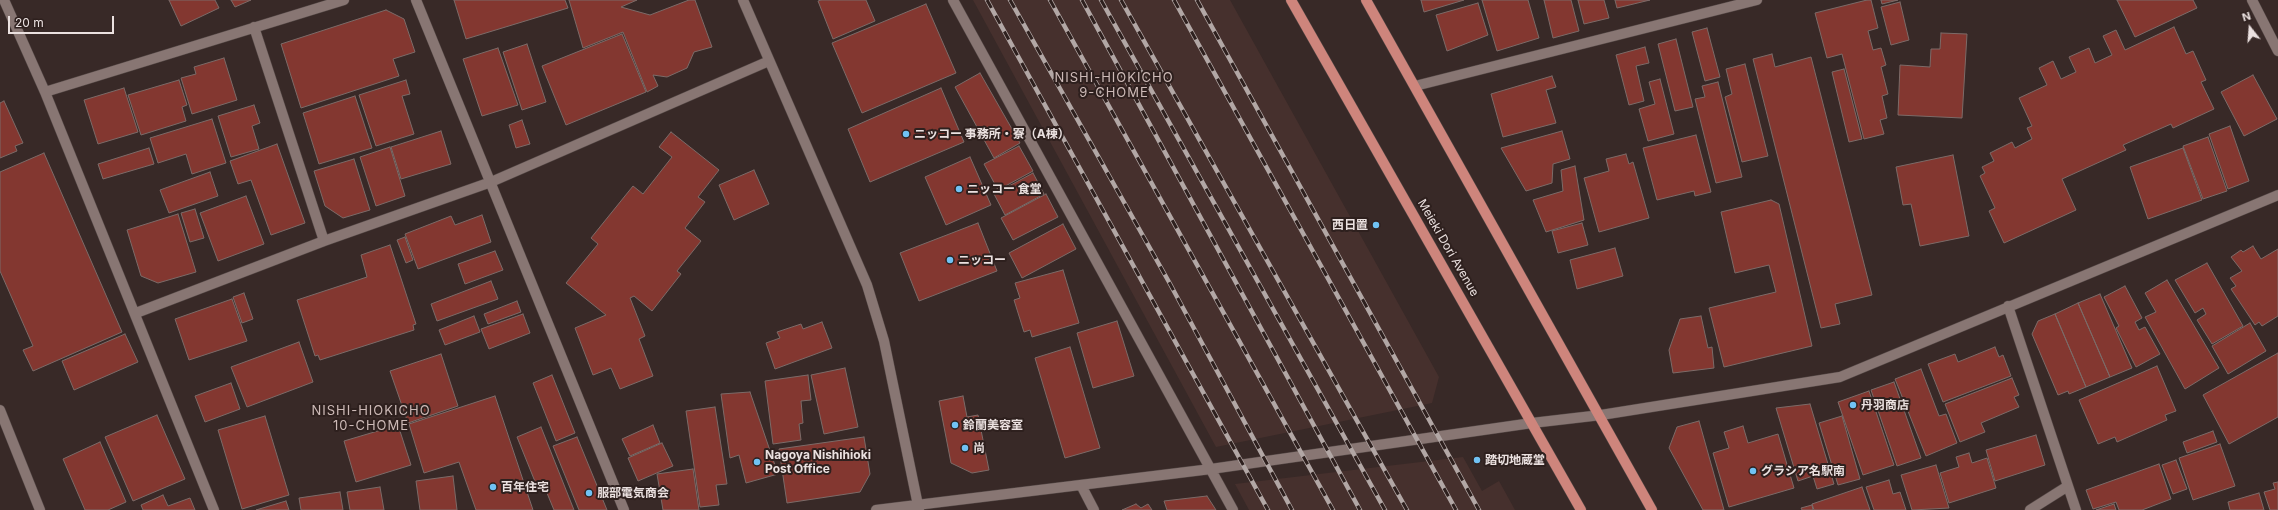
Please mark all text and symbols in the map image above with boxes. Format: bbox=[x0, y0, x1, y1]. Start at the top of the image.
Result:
scale bar bbox=[10, 8, 116, 34]
north arrow bbox=[2230, 8, 2270, 48]
text: N bbox=[2240, 9, 2253, 24]
text: 20 m bbox=[15, 15, 44, 30]
district label: NISHI-HIOKICHO 9-CHOME bbox=[1054, 70, 1174, 101]
place label: ニッコー 事務所・寮（A棟） bbox=[914, 127, 1070, 141]
marker: ニッコー 事務所・寮（A棟） bbox=[901, 129, 911, 139]
place label: ニッコー 食堂 bbox=[967, 182, 1042, 196]
marker: ニッコー 食堂 bbox=[954, 184, 964, 194]
street label: Meieki Dori Avenue bbox=[1414, 197, 1482, 299]
place label: 西日置 bbox=[1332, 218, 1368, 232]
marker: 西日置 bbox=[1371, 220, 1381, 230]
place label: ニッコー bbox=[958, 253, 1006, 267]
marker: ニッコー bbox=[945, 255, 955, 265]
place label: 丹羽商店 bbox=[1861, 398, 1909, 412]
marker: 丹羽商店 bbox=[1848, 400, 1858, 410]
district label: NISHI-HIOKICHO 10-CHOME bbox=[311, 403, 431, 434]
place label: 鈴蘭美容室 bbox=[963, 418, 1023, 432]
marker: 鈴蘭美容室 bbox=[950, 420, 960, 430]
place label: 尚 bbox=[973, 441, 985, 455]
marker: 尚 bbox=[960, 443, 970, 453]
place label: Nagoya Nishihioki Post Office bbox=[765, 448, 871, 476]
place label: 踏切地蔵堂 bbox=[1485, 453, 1545, 467]
marker: 踏切地蔵堂 bbox=[1472, 455, 1482, 465]
marker: Nagoya Nishihioki Post Office bbox=[752, 457, 762, 467]
place label: グラシア名駅南 bbox=[1761, 464, 1845, 478]
marker: グラシア名駅南 bbox=[1748, 466, 1758, 476]
place label: 百年住宅 bbox=[501, 480, 549, 494]
marker: 百年住宅 bbox=[488, 482, 498, 492]
place label: 服部電気商会 bbox=[597, 486, 669, 500]
marker: 服部電気商会 bbox=[584, 488, 594, 498]

